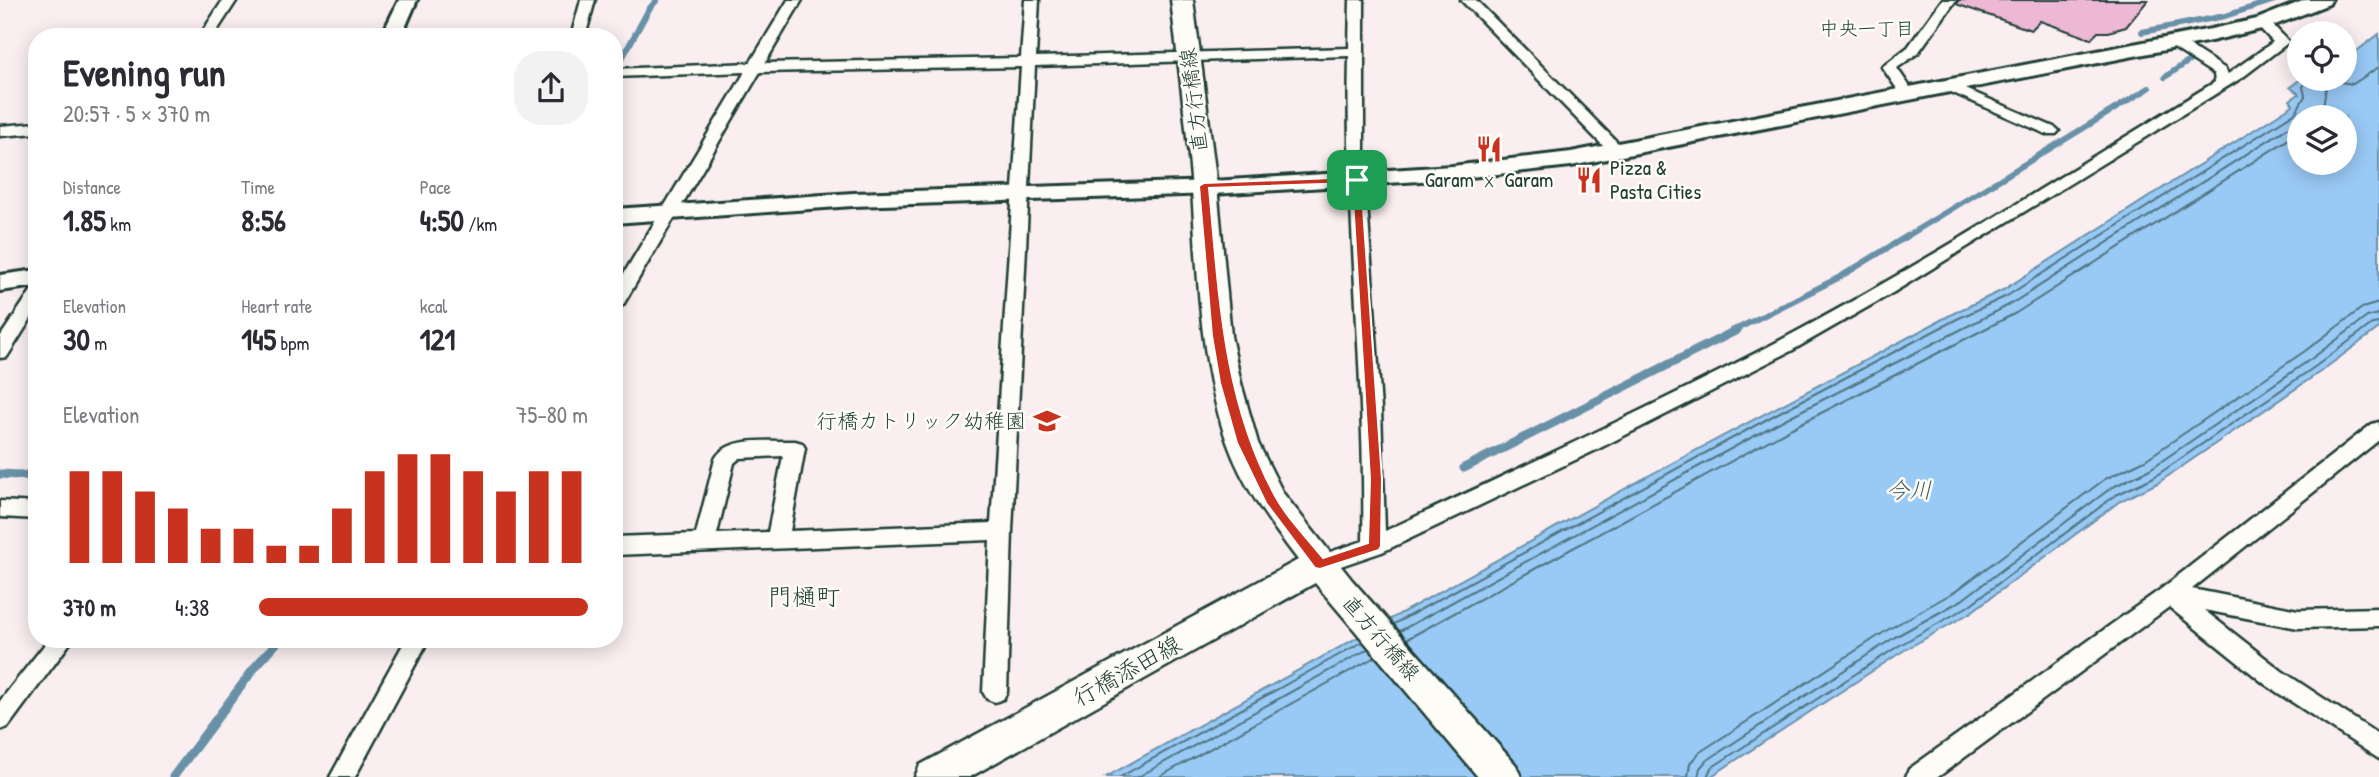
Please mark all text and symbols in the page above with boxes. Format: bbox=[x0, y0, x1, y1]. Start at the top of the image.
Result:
district label: 中央一丁目 bbox=[1819, 15, 1915, 41]
map controls bbox=[2287, 21, 2357, 175]
button: locate bbox=[2287, 21, 2357, 91]
text: Evening run bbox=[63, 46, 226, 98]
street label: 直方行橋線 bbox=[1173, 46, 1214, 154]
button: share bbox=[514, 51, 588, 125]
text: 20:57 · 5 × 370 m bbox=[63, 98, 210, 129]
button: layers bbox=[2287, 105, 2357, 175]
restaurant icon: Garam ｘ Garam bbox=[1474, 134, 1504, 164]
pin bbox=[1327, 150, 1387, 210]
place label: Pizza & Pasta Cities bbox=[1610, 153, 1701, 206]
icon: arrive bbox=[1338, 161, 1376, 199]
place label: Garam ｘ Garam bbox=[1425, 165, 1553, 194]
restaurant icon: Pizza & Pasta Cities bbox=[1574, 165, 1604, 195]
text: Distance bbox=[63, 174, 121, 200]
text: Time bbox=[241, 174, 275, 200]
text: Pace bbox=[420, 174, 451, 200]
text: 1.85 bbox=[63, 200, 106, 240]
text: 8:56 bbox=[241, 200, 286, 240]
text: 4:50 bbox=[420, 200, 464, 240]
text: km bbox=[106, 211, 131, 237]
text: /km bbox=[464, 211, 497, 237]
text: Elevation bbox=[63, 293, 126, 319]
text: Heart rate bbox=[241, 293, 312, 319]
text: kcal bbox=[420, 293, 447, 319]
text: 30 bbox=[63, 319, 90, 359]
text: 145 bbox=[241, 319, 276, 359]
text: 121 bbox=[420, 319, 455, 359]
text: m bbox=[90, 330, 107, 356]
text: bpm bbox=[276, 330, 309, 356]
text: Elevation bbox=[63, 399, 139, 430]
text: 75–80 m bbox=[516, 399, 588, 430]
place label: 行橋カトリック幼稚園 bbox=[816, 406, 1026, 435]
school or university icon: 行橋カトリック幼稚園 bbox=[1032, 406, 1062, 436]
water label: 今川 bbox=[1886, 474, 1932, 505]
district label: 門樋町 bbox=[768, 580, 840, 612]
street label: 直方行橋線 bbox=[1336, 589, 1427, 687]
text: 370 m bbox=[63, 592, 116, 623]
text: 4:38 bbox=[175, 592, 209, 623]
street label: 行橋添田線 bbox=[1066, 627, 1187, 713]

